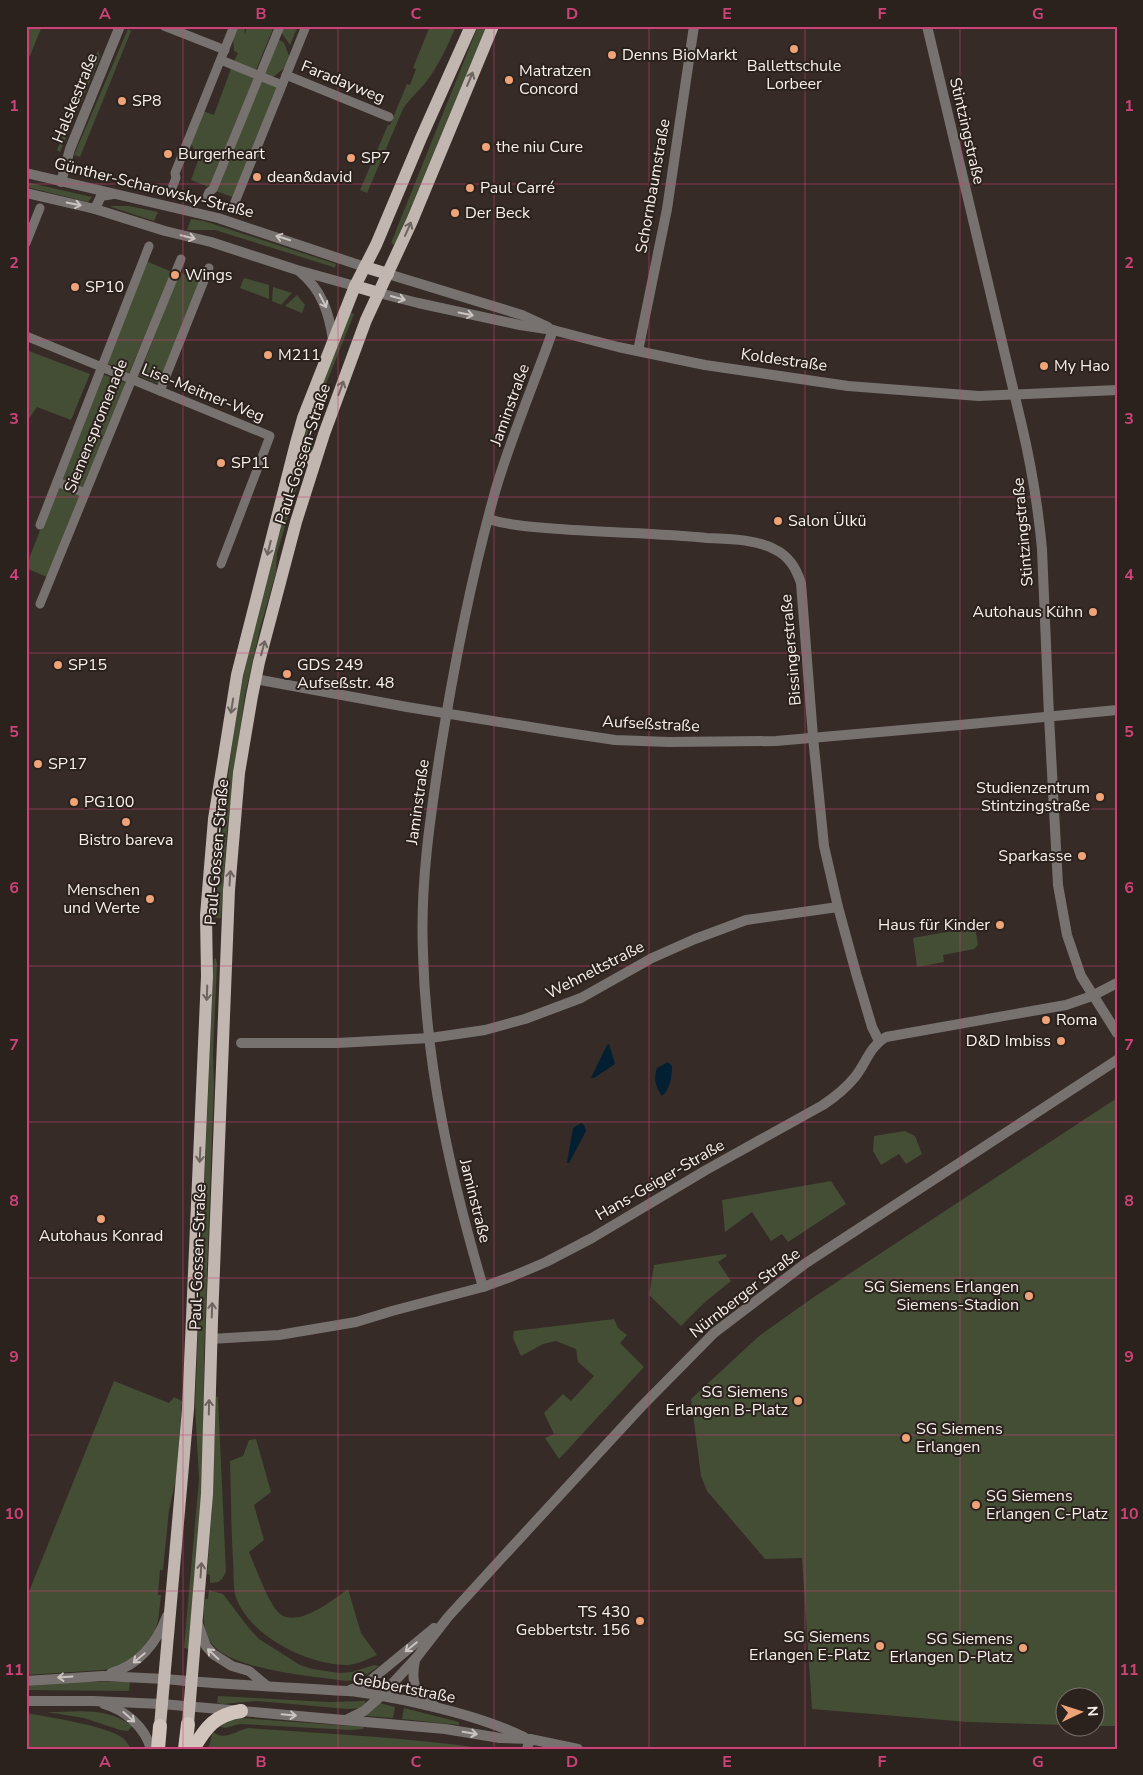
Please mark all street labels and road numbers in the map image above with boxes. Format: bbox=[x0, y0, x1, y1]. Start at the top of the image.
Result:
street label: Halskestraße bbox=[47, 50, 103, 146]
street label: Faradayweg bbox=[298, 55, 388, 109]
street label: Stintzingstraße bbox=[944, 75, 990, 187]
street label: Schornbaumstraße bbox=[630, 117, 676, 255]
street label: Günther-Scharowsky-Straße bbox=[52, 153, 256, 223]
street label: Koldestraße bbox=[739, 343, 829, 377]
street label: Siemenspromenade bbox=[59, 356, 133, 496]
street label: Lise-Meitner-Weg bbox=[138, 358, 268, 428]
street label: Jaminstraße bbox=[485, 361, 535, 450]
street label: Paul-Gossen-Straße bbox=[270, 381, 336, 527]
street label: Stintzingstraße bbox=[1007, 477, 1039, 587]
street label: Bissingerstraße bbox=[775, 593, 807, 707]
street label: Aufseßstraße bbox=[602, 710, 700, 738]
street label: Jaminstraße bbox=[401, 758, 435, 847]
street label: Paul-Gossen-Straße bbox=[200, 778, 234, 926]
street label: Wehneltstraße bbox=[542, 936, 648, 1004]
street label: Hans-Geiger-Straße bbox=[591, 1134, 729, 1226]
street label: Jaminstraße bbox=[454, 1156, 496, 1245]
street label: Paul-Gossen-Straße bbox=[184, 1183, 212, 1331]
street label: Nürnberger Straße bbox=[685, 1243, 805, 1343]
street label: Gebbertstraße bbox=[350, 1667, 458, 1709]

